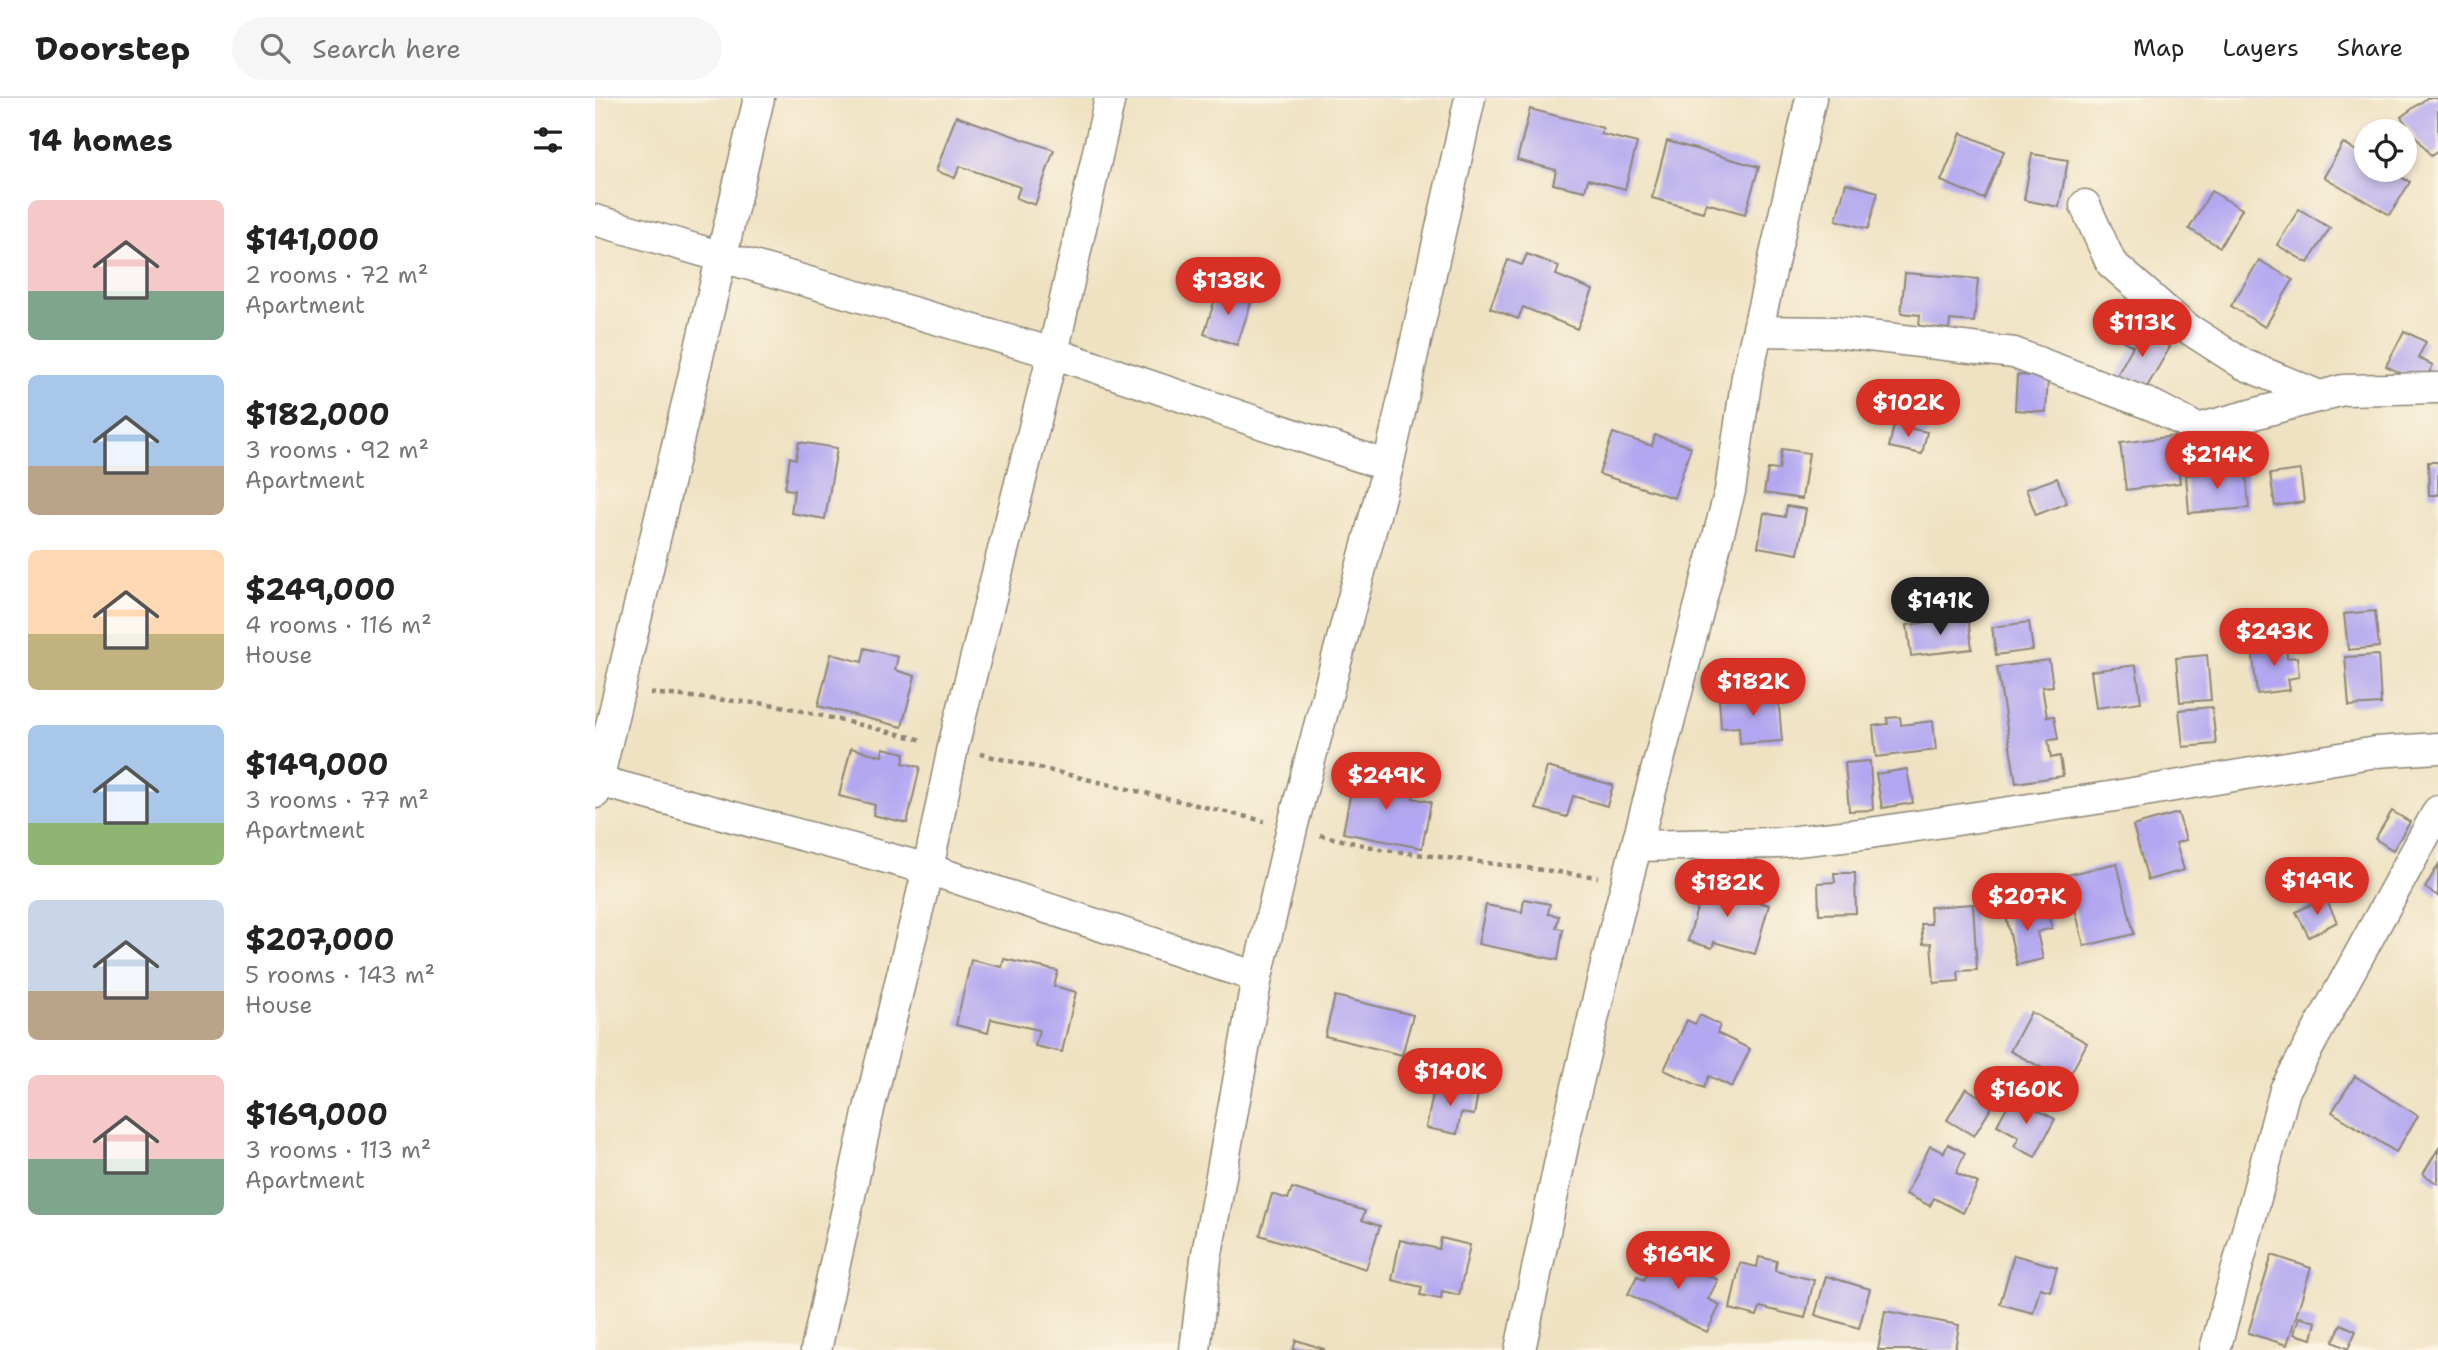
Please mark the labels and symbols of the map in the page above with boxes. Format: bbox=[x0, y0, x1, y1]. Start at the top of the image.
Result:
pin: $138K bbox=[1179, 258, 1277, 317]
pin: $113K bbox=[2093, 300, 2191, 359]
pin: $102K bbox=[1859, 380, 1957, 439]
pin: $214K bbox=[2168, 432, 2266, 491]
pin: $141K bbox=[1891, 578, 1989, 637]
pin: $243K bbox=[2225, 608, 2323, 668]
pin: $182K bbox=[1704, 658, 1802, 718]
pin: $249K bbox=[1337, 752, 1435, 812]
pin: $149K bbox=[2268, 858, 2366, 917]
pin: $182K bbox=[1678, 860, 1776, 919]
pin: $207K bbox=[1978, 874, 2076, 933]
pin: $140K bbox=[1401, 1048, 1499, 1108]
pin: $160K bbox=[1977, 1066, 2075, 1126]
pin: $169K bbox=[1629, 1232, 1727, 1291]

